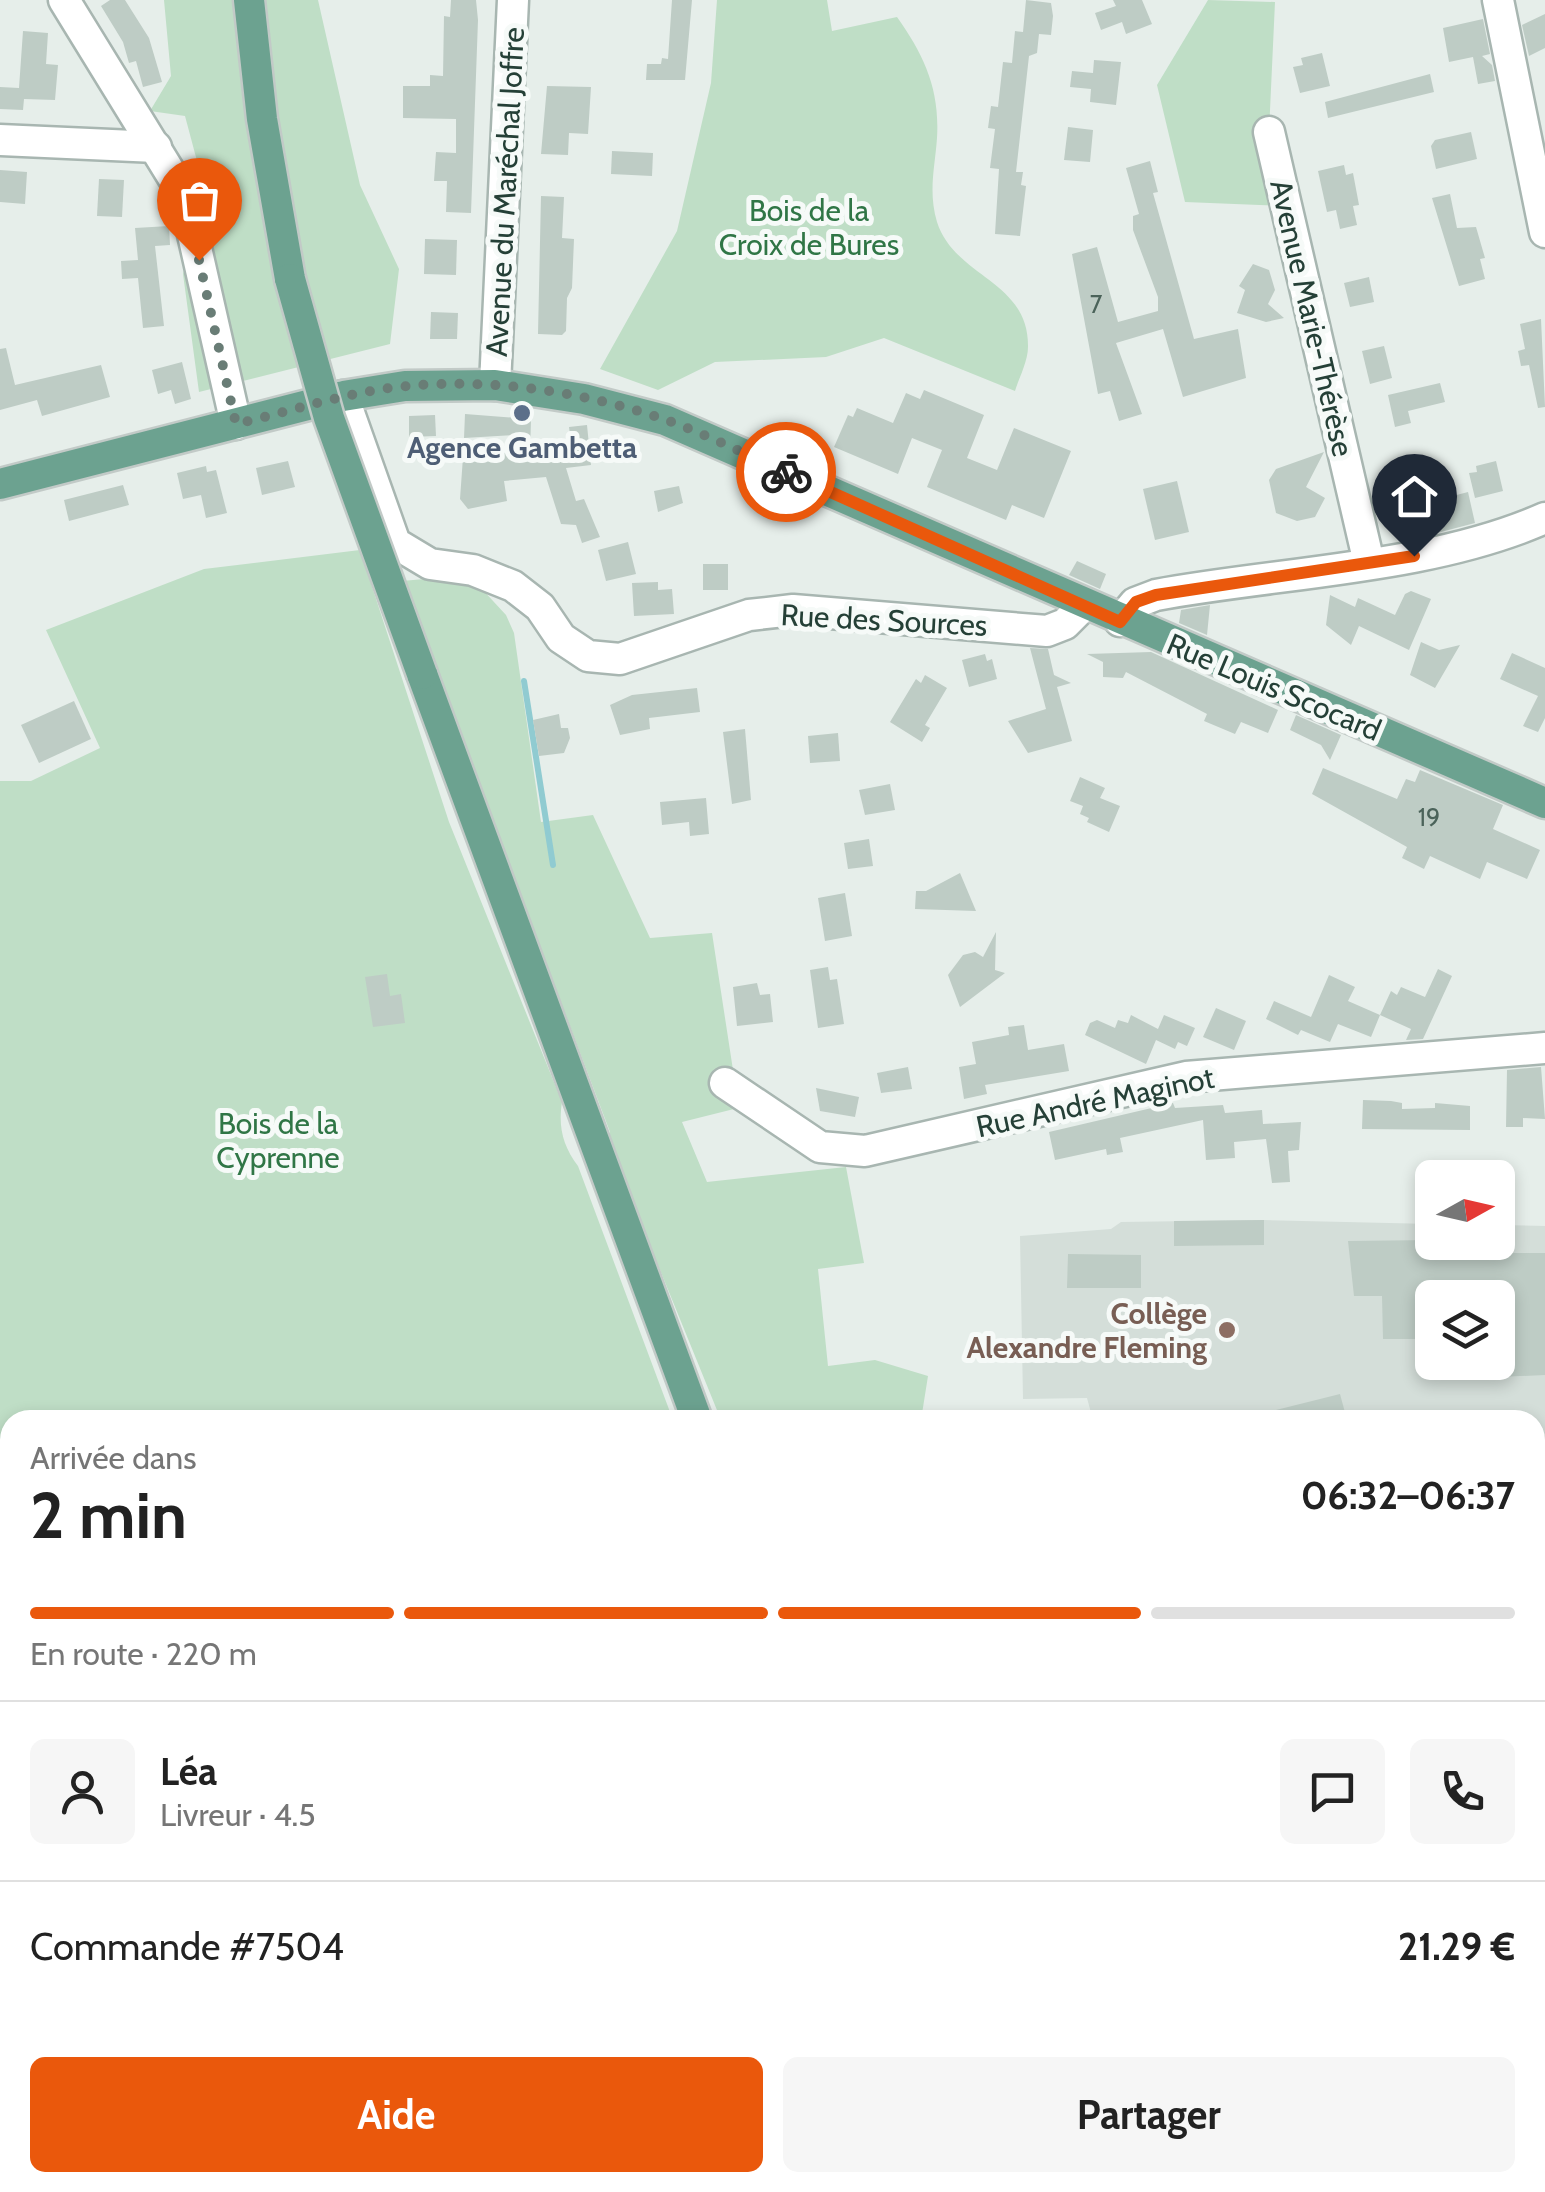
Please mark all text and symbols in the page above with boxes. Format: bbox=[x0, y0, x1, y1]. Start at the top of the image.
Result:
street label: Avenue du Maréchal Joffre bbox=[478, 26, 532, 358]
pin bbox=[157, 158, 242, 261]
icon: bag bbox=[172, 173, 227, 228]
street label: Avenue Marie-Thérèse bbox=[1262, 176, 1362, 460]
park label: Bois de la Croix de Bures bbox=[719, 192, 899, 263]
house number: 7 bbox=[1090, 289, 1103, 319]
marker: Agence Gambetta bbox=[511, 402, 533, 424]
courier bbox=[736, 422, 836, 522]
place label: Agence Gambetta bbox=[407, 429, 637, 466]
icon: bike bbox=[759, 445, 814, 500]
pin bbox=[1372, 454, 1457, 557]
icon: home bbox=[1387, 469, 1442, 524]
street label: Rue des Sources bbox=[780, 596, 988, 644]
street label: Rue Louis Scocard bbox=[1161, 625, 1387, 749]
house number: 19 bbox=[1418, 802, 1440, 832]
street label: Rue André Maginot bbox=[973, 1059, 1217, 1145]
park label: Bois de la Cyprenne bbox=[216, 1105, 340, 1176]
north arrow bbox=[1415, 1160, 1515, 1260]
map controls bbox=[1415, 1160, 1515, 1380]
button: layers bbox=[1415, 1280, 1515, 1380]
place label: Collège Alexandre Fleming bbox=[967, 1295, 1207, 1366]
marker: Collège Alexandre Fleming bbox=[1216, 1319, 1238, 1341]
text: Arrivée dans bbox=[30, 1438, 196, 1477]
text: 06:32–06:37 bbox=[1301, 1472, 1515, 1519]
text: 2 min bbox=[30, 1475, 187, 1554]
text: En route · 220 m bbox=[30, 1634, 257, 1673]
button: person bbox=[30, 1739, 135, 1844]
button: chat bbox=[1280, 1739, 1385, 1844]
button: phone bbox=[1410, 1739, 1515, 1844]
text: Léa bbox=[160, 1748, 217, 1795]
text: Livreur · 4.5 bbox=[160, 1795, 316, 1834]
text: Commande #7504 bbox=[30, 1923, 344, 1970]
text: 21.29 € bbox=[1398, 1923, 1515, 1970]
button: Aide bbox=[30, 2057, 763, 2172]
button: Partager bbox=[783, 2057, 1515, 2172]

